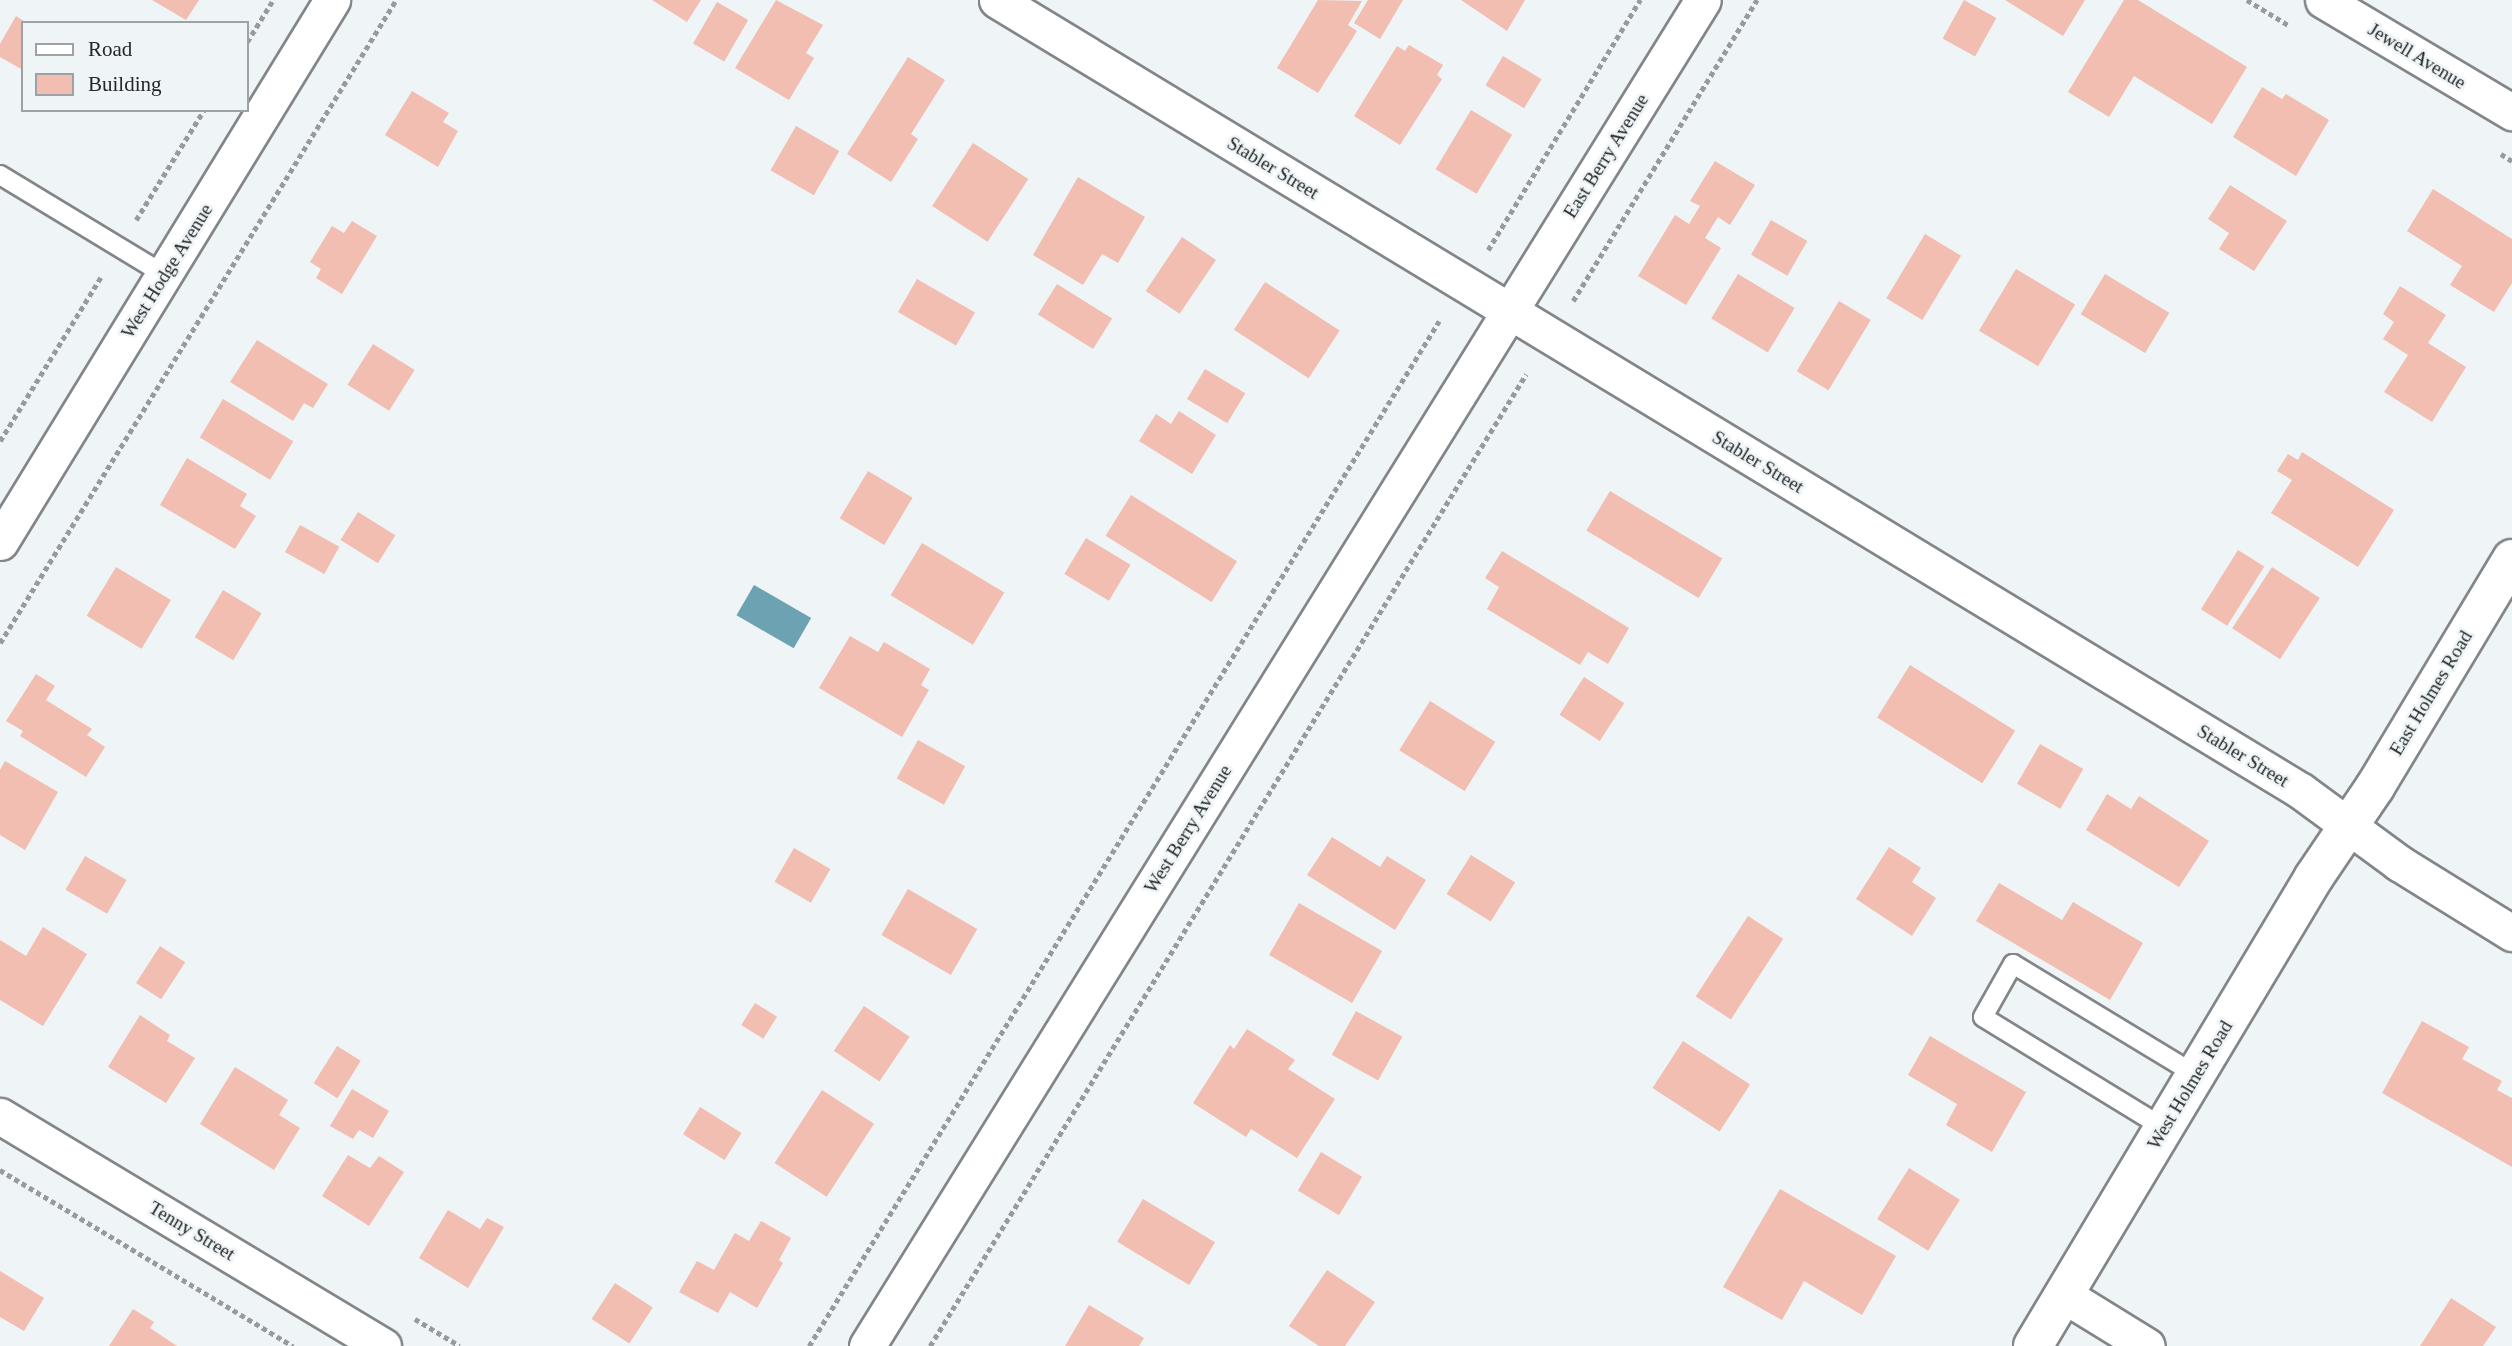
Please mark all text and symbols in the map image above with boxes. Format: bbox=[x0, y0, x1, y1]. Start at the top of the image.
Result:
street label: Jewell Avenue bbox=[2364, 18, 2470, 94]
legend bbox=[21, 21, 248, 112]
text: Road bbox=[88, 37, 132, 61]
text: Building bbox=[88, 72, 162, 96]
street label: East Berry Avenue bbox=[1558, 89, 1654, 223]
street label: Stabler Street bbox=[1223, 132, 1323, 204]
street label: West Hodge Avenue bbox=[116, 199, 218, 343]
street label: Stabler Street bbox=[1708, 426, 1808, 498]
street label: East Holmes Road bbox=[2385, 627, 2477, 759]
street label: Stabler Street bbox=[2193, 720, 2293, 792]
street label: West Berry Avenue bbox=[1139, 760, 1237, 898]
street label: West Holmes Road bbox=[2143, 1016, 2237, 1154]
street label: Tenny Street bbox=[145, 1196, 239, 1266]

